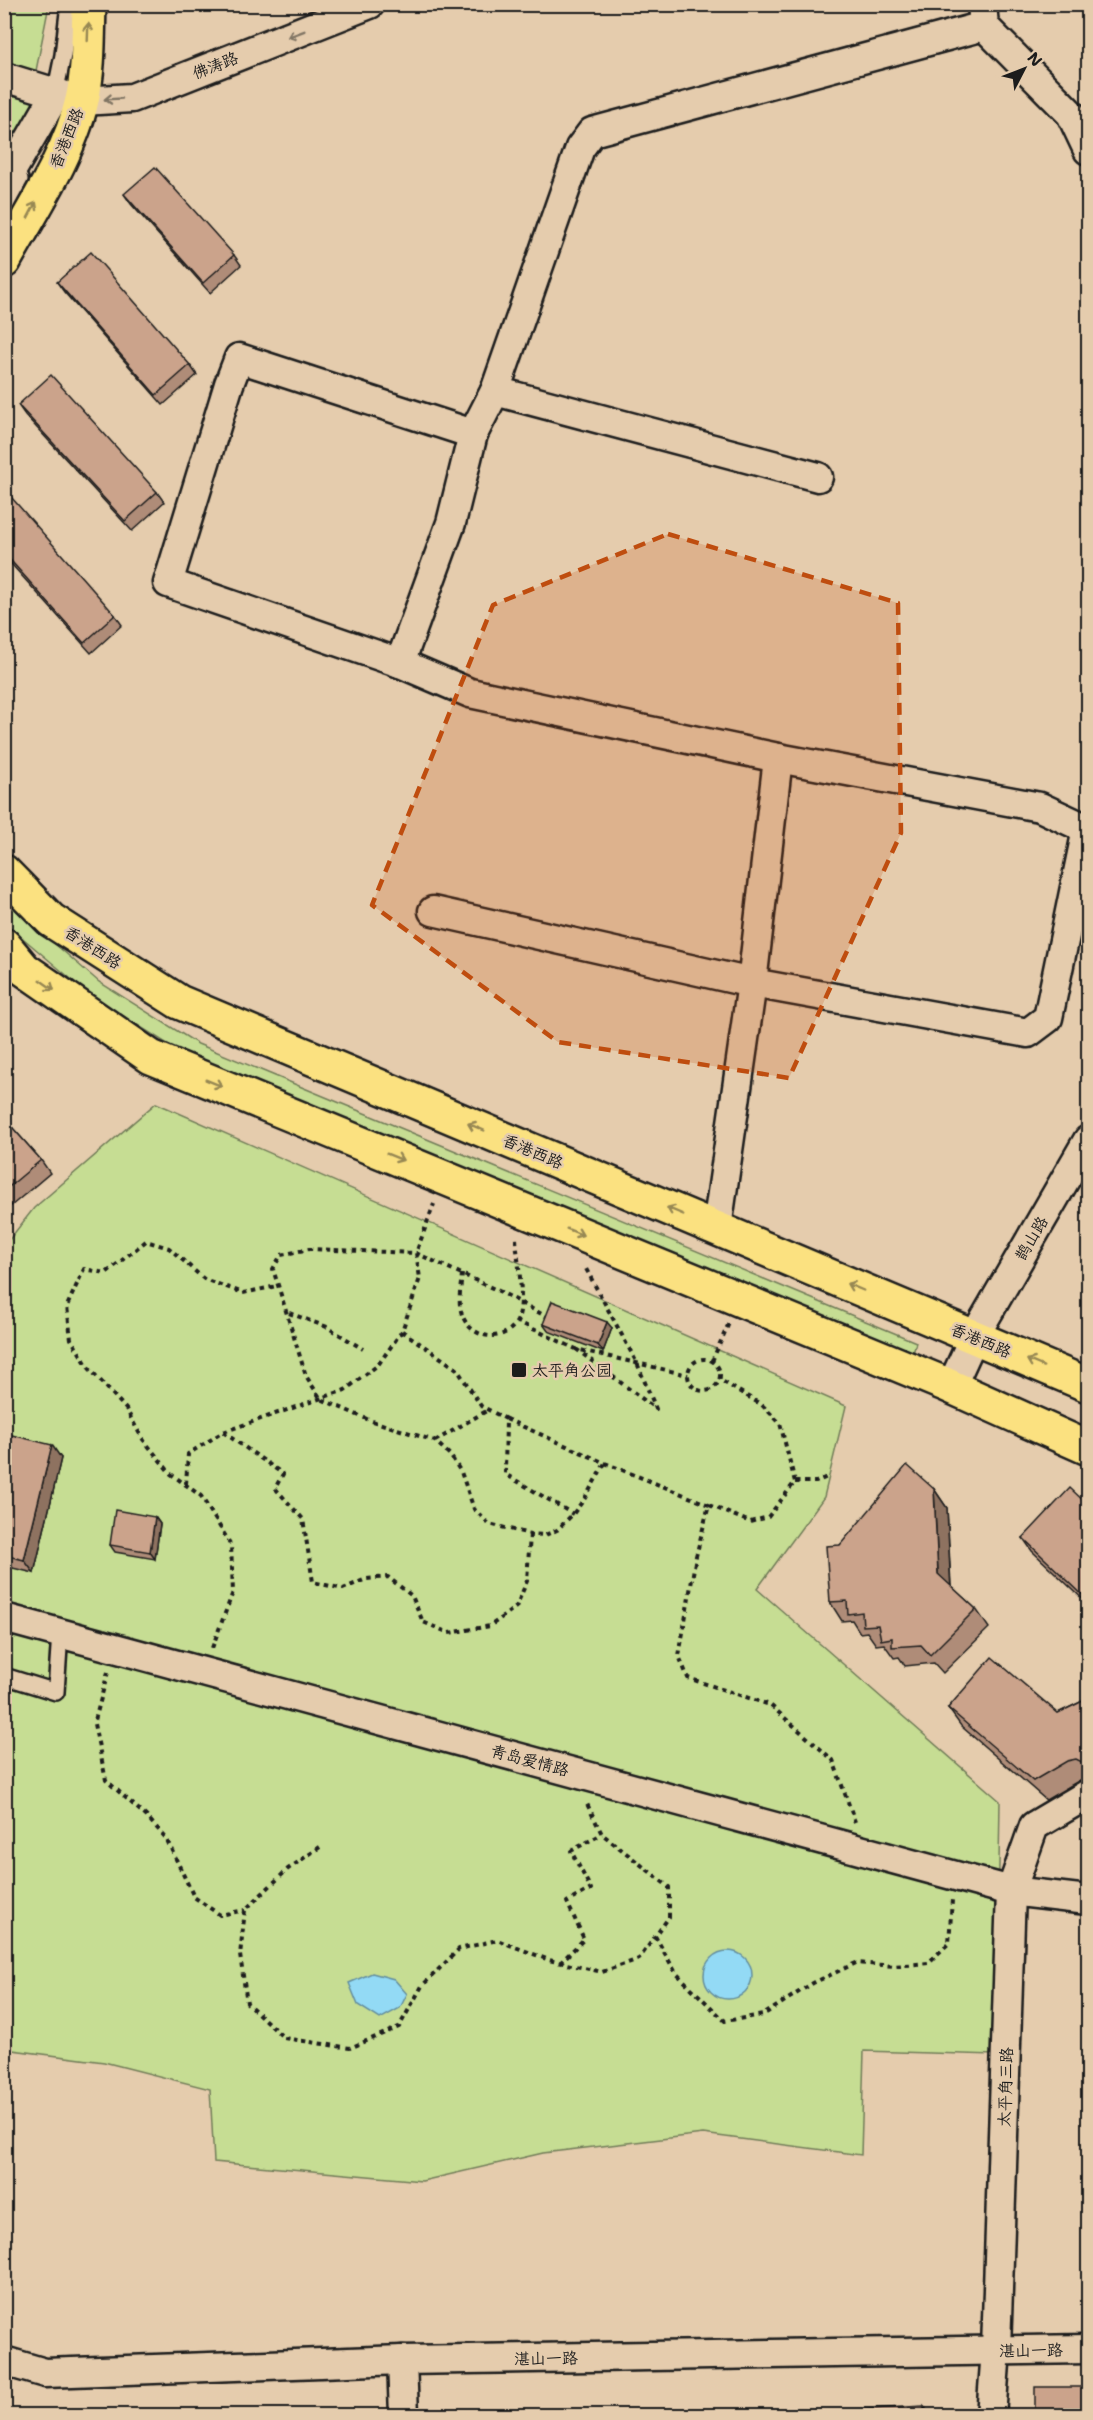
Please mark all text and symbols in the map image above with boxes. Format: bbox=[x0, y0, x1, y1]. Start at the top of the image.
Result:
one-way arrow bbox=[82, 22, 94, 42]
one-way arrow bbox=[287, 29, 306, 40]
north arrow bbox=[994, 39, 1054, 99]
street label: 佛涛路 bbox=[189, 47, 241, 84]
text: N bbox=[1023, 48, 1047, 71]
one-way arrow bbox=[104, 94, 124, 105]
street label: 香港西路 bbox=[45, 105, 88, 172]
one-way arrow bbox=[27, 201, 38, 219]
street label: 香港西路 bbox=[60, 921, 125, 974]
one-way arrow bbox=[38, 979, 55, 991]
one-way arrow bbox=[205, 1078, 223, 1089]
one-way arrow bbox=[468, 1121, 486, 1132]
street label: 香港西路 bbox=[499, 1129, 566, 1174]
one-way arrow bbox=[385, 1152, 403, 1163]
one-way arrow bbox=[667, 1205, 685, 1216]
street label: 鹊山路 bbox=[1010, 1212, 1053, 1264]
one-way arrow bbox=[565, 1227, 584, 1238]
one-way arrow bbox=[846, 1281, 865, 1292]
street label: 香港西路 bbox=[947, 1318, 1014, 1363]
one-way arrow bbox=[1026, 1356, 1044, 1368]
place label: 太平角公园 bbox=[532, 1360, 612, 1381]
marker: 太平角公园 bbox=[510, 1361, 528, 1379]
street label: 青岛爱情路 bbox=[489, 1740, 571, 1781]
street label: 太平角三路 bbox=[994, 2047, 1017, 2127]
street label: 湛山一路 bbox=[999, 2339, 1063, 2362]
street label: 湛山一路 bbox=[514, 2347, 578, 2370]

